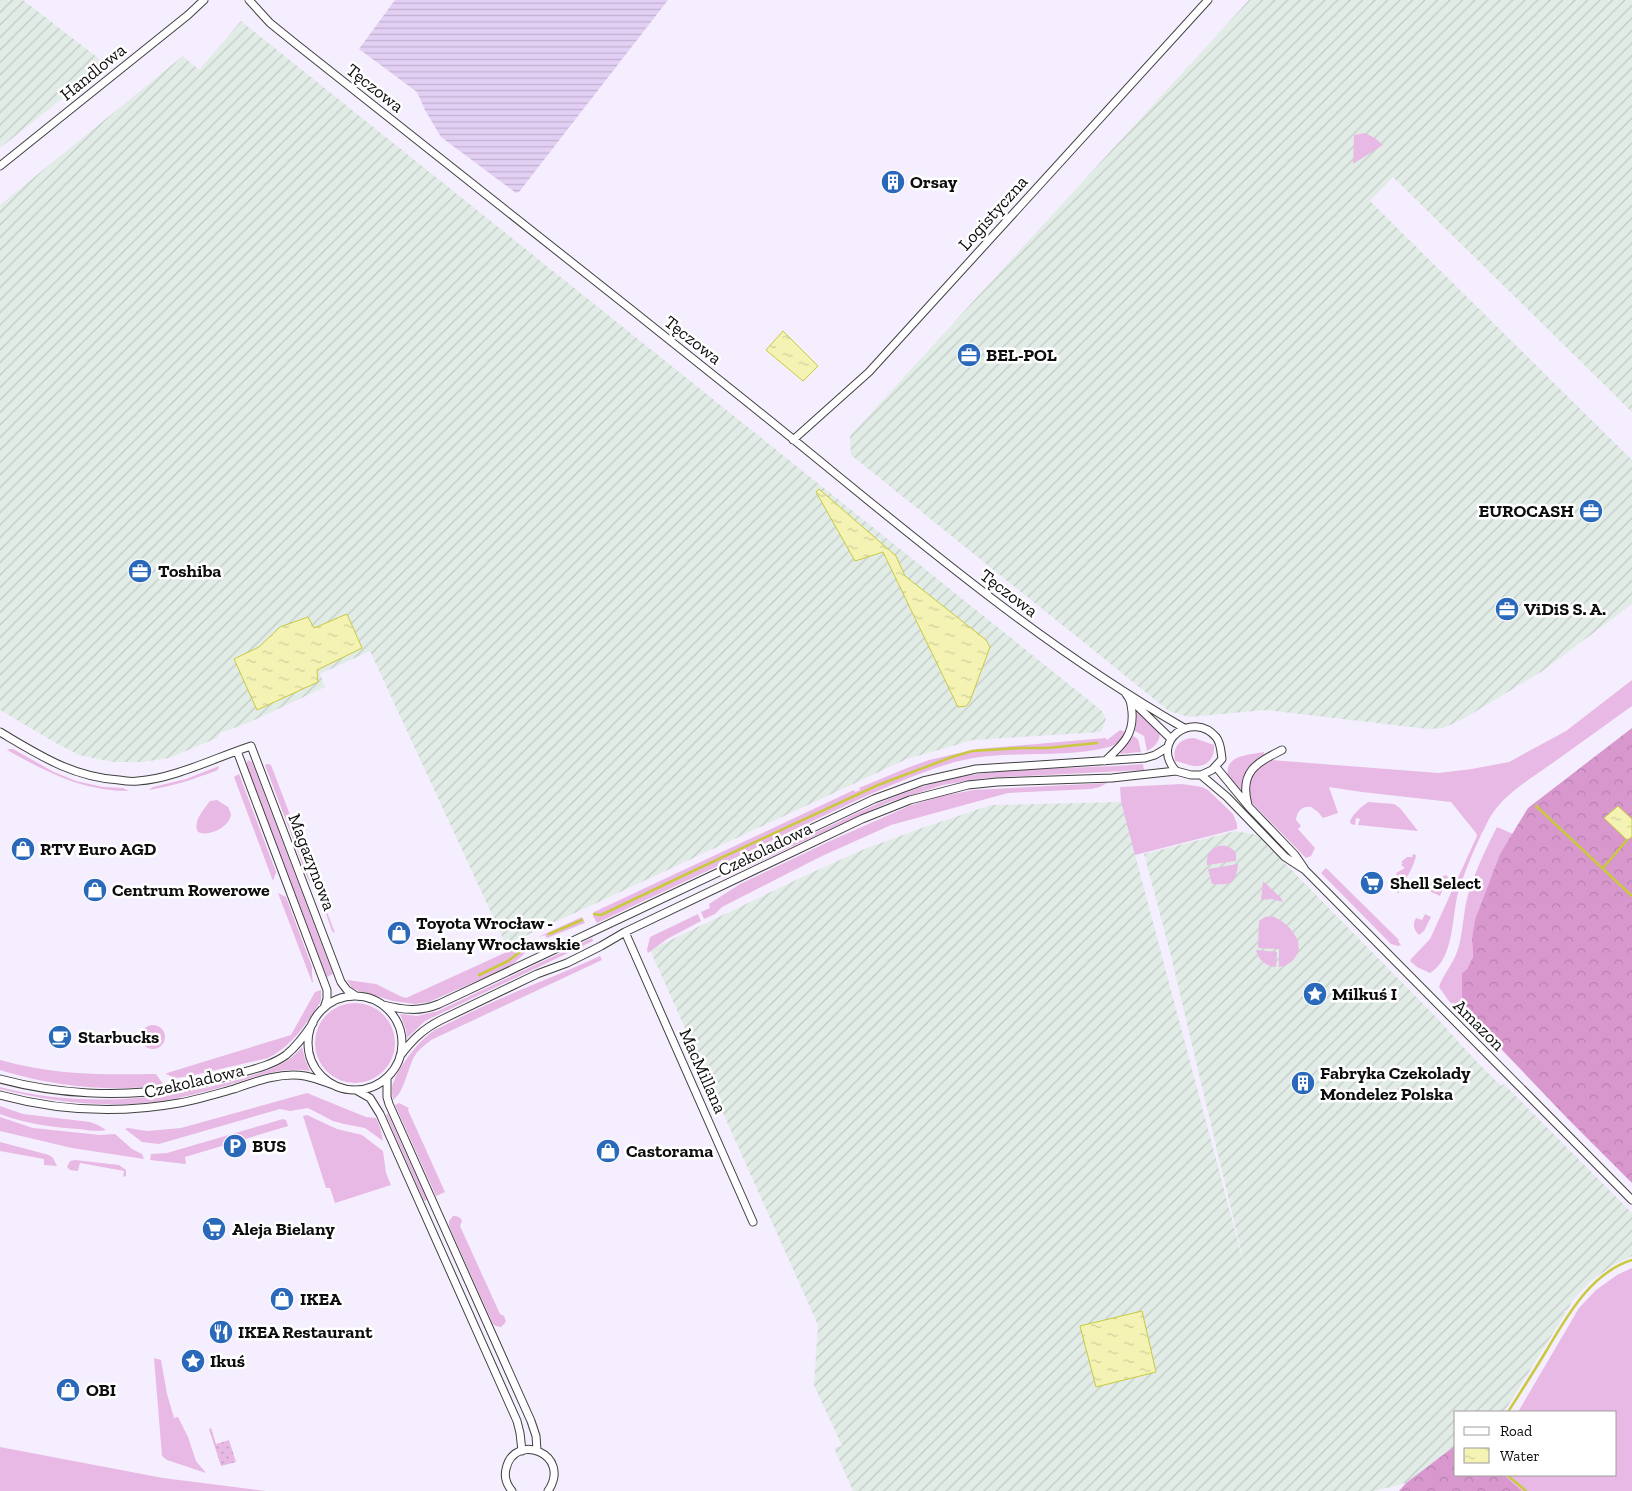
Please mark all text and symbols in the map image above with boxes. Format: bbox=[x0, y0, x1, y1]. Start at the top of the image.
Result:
street label: Handlowa bbox=[56, 39, 131, 105]
street label: Tęczowa bbox=[342, 59, 408, 117]
building icon: Orsay bbox=[880, 169, 906, 195]
place label: Orsay bbox=[910, 171, 958, 193]
street label: Logistyczna bbox=[954, 171, 1033, 255]
street label: Tęczowa bbox=[660, 311, 726, 369]
office icon: BEL-POL bbox=[956, 342, 982, 368]
place label: BEL-POL bbox=[986, 344, 1057, 366]
office icon: EUROCASH bbox=[1578, 498, 1604, 524]
place label: EUROCASH bbox=[1479, 500, 1574, 522]
office icon: Toshiba bbox=[127, 558, 153, 584]
place label: Toshiba bbox=[158, 560, 221, 582]
street label: Tęczowa bbox=[976, 564, 1042, 622]
office icon: ViDiS S. A. bbox=[1494, 596, 1520, 622]
place label: ViDiS S. A. bbox=[1524, 598, 1606, 620]
street label: Magazynowa bbox=[283, 810, 341, 914]
street label: Czekoladowa bbox=[715, 817, 816, 881]
shop icon: RTV Euro AGD bbox=[10, 836, 36, 862]
place label: RTV Euro AGD bbox=[40, 838, 157, 860]
supermarket icon: Shell Select bbox=[1359, 870, 1385, 896]
place label: Shell Select bbox=[1390, 872, 1482, 894]
shop icon: Centrum Rowerowe bbox=[82, 877, 108, 903]
place label: Centrum Rowerowe bbox=[112, 879, 270, 901]
place label: Toyota Wrocław - Bielany Wrocławskie bbox=[416, 912, 581, 955]
shop icon: Toyota Wrocław - Bielany Wrocławskie bbox=[386, 920, 412, 946]
place icon: Milkuś I bbox=[1302, 981, 1328, 1007]
place label: Milkuś I bbox=[1332, 983, 1397, 1005]
street label: Amazon bbox=[1449, 995, 1510, 1056]
cafe icon: Starbucks bbox=[47, 1024, 73, 1050]
street label: MacMillana bbox=[675, 1025, 732, 1117]
place label: Starbucks bbox=[78, 1026, 159, 1048]
street label: Czekoladowa bbox=[142, 1059, 246, 1103]
place label: Fabryka Czekolady Mondelez Polska bbox=[1320, 1062, 1471, 1105]
building icon: Fabryka Czekolady Mondelez Polska bbox=[1290, 1070, 1316, 1096]
parking icon: BUS bbox=[222, 1133, 248, 1159]
place label: BUS bbox=[252, 1135, 286, 1157]
shop icon: Castorama bbox=[595, 1138, 621, 1164]
place label: Castorama bbox=[626, 1140, 713, 1162]
supermarket icon: Aleja Bielany bbox=[201, 1216, 227, 1242]
place label: Aleja Bielany bbox=[232, 1218, 335, 1240]
shop icon: IKEA bbox=[269, 1286, 295, 1312]
place label: IKEA bbox=[300, 1288, 342, 1310]
restaurant icon: IKEA Restaurant bbox=[208, 1319, 234, 1345]
place label: IKEA Restaurant bbox=[238, 1321, 373, 1343]
place icon: Ikuś bbox=[180, 1348, 206, 1374]
place label: Ikuś bbox=[210, 1350, 245, 1372]
shop icon: OBI bbox=[55, 1377, 81, 1403]
place label: OBI bbox=[86, 1379, 116, 1401]
legend bbox=[1454, 1411, 1617, 1476]
text: Road bbox=[1500, 1422, 1533, 1440]
text: Water bbox=[1500, 1447, 1540, 1465]

